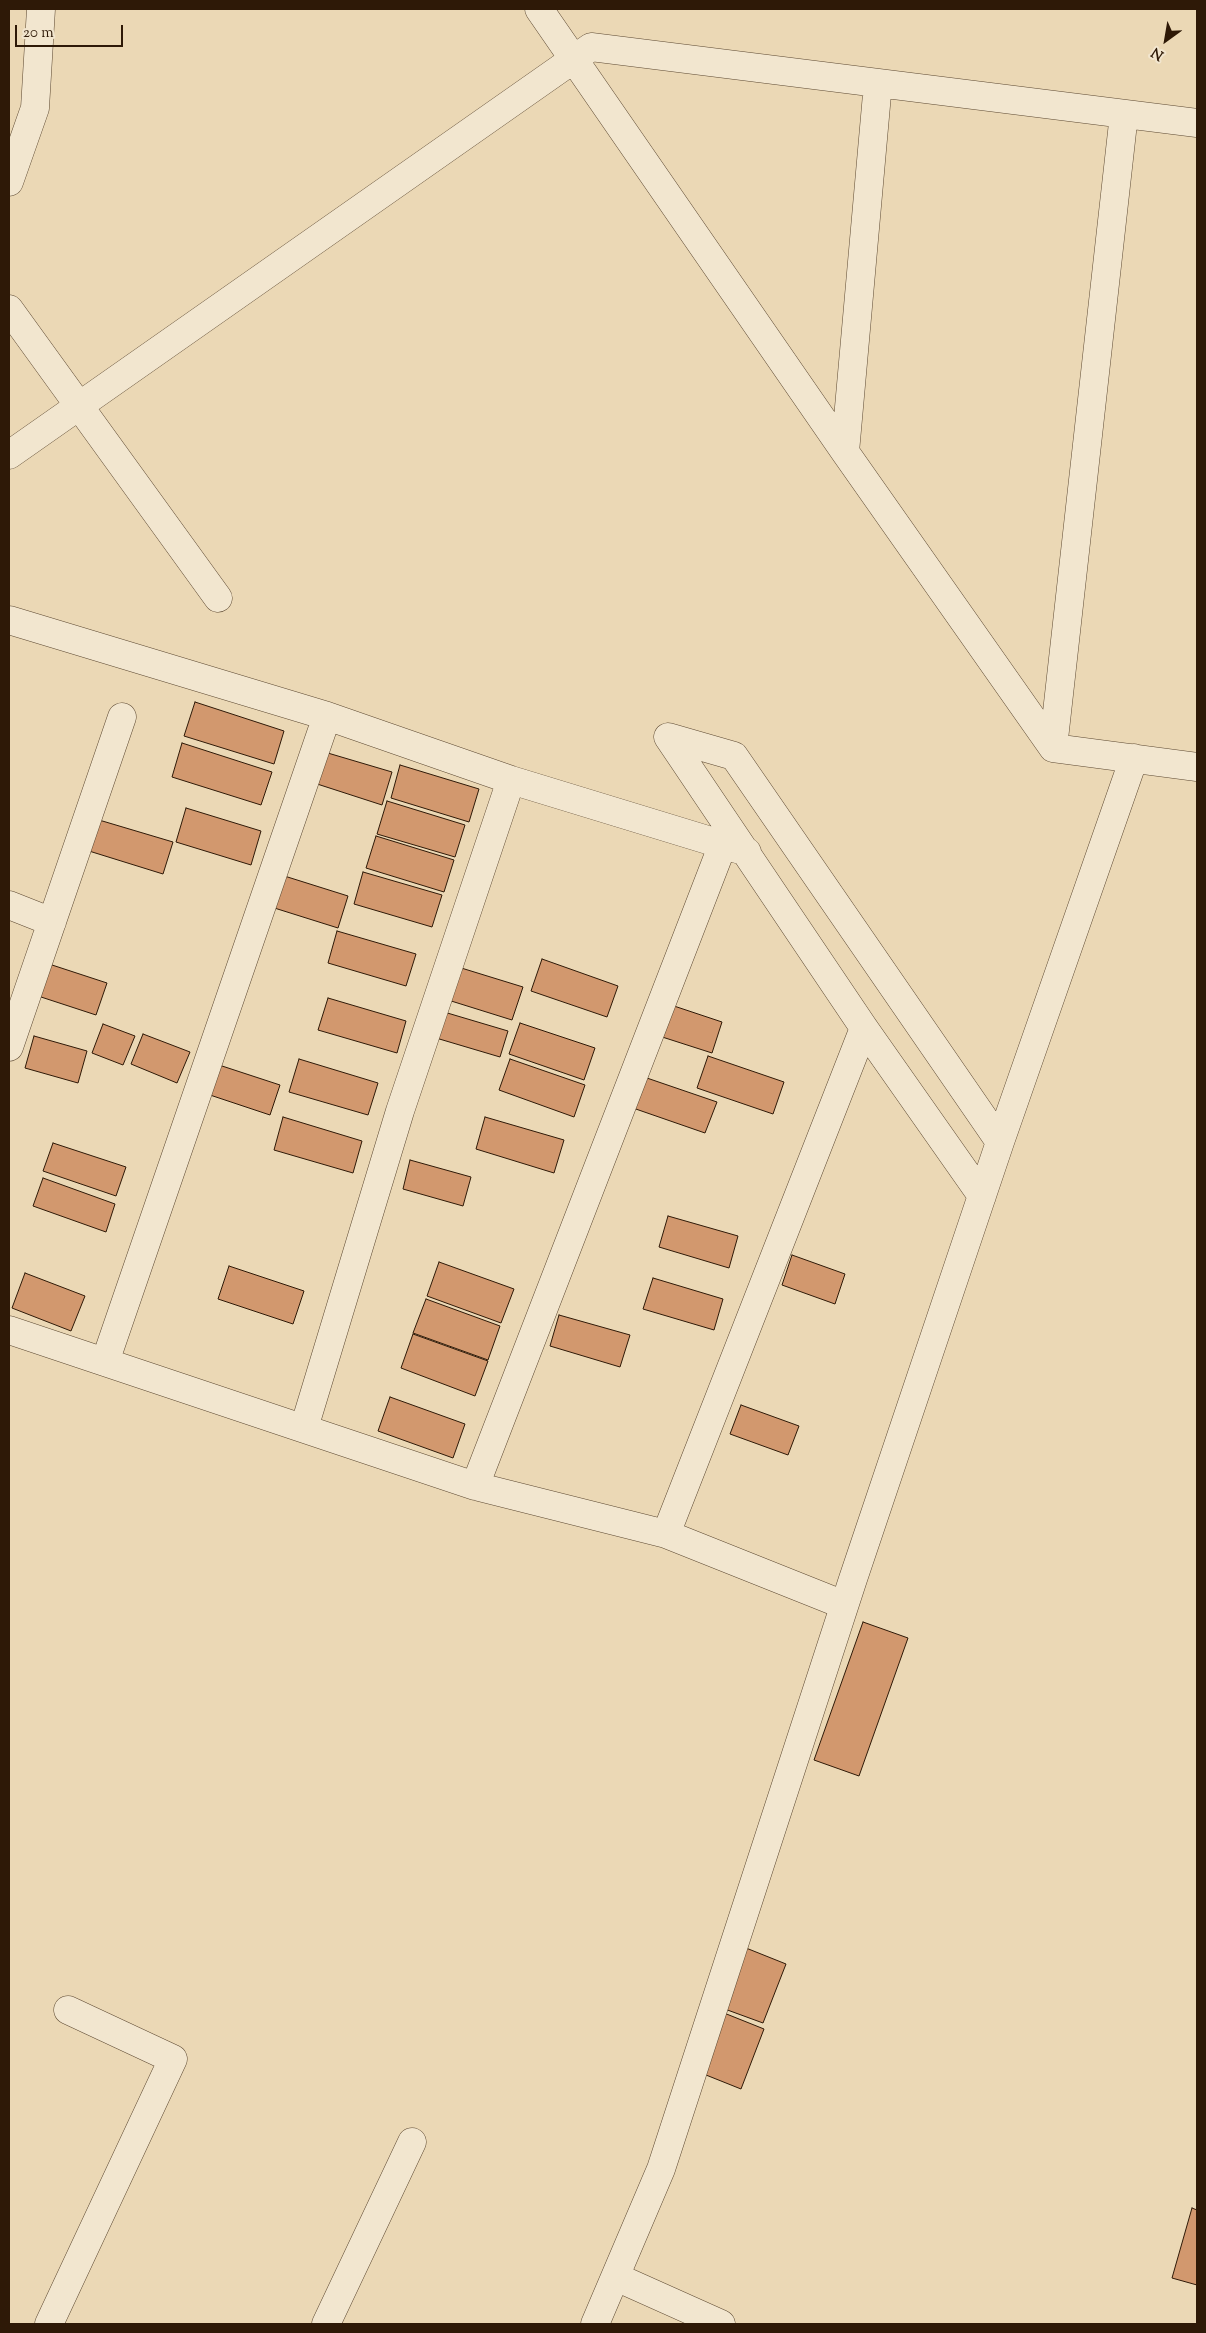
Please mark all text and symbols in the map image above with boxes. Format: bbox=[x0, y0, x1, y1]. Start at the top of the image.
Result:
scale bar bbox=[18, 15, 125, 47]
north arrow bbox=[1141, 15, 1191, 65]
text: 20 m bbox=[23, 23, 54, 44]
text: N bbox=[1148, 41, 1168, 64]

